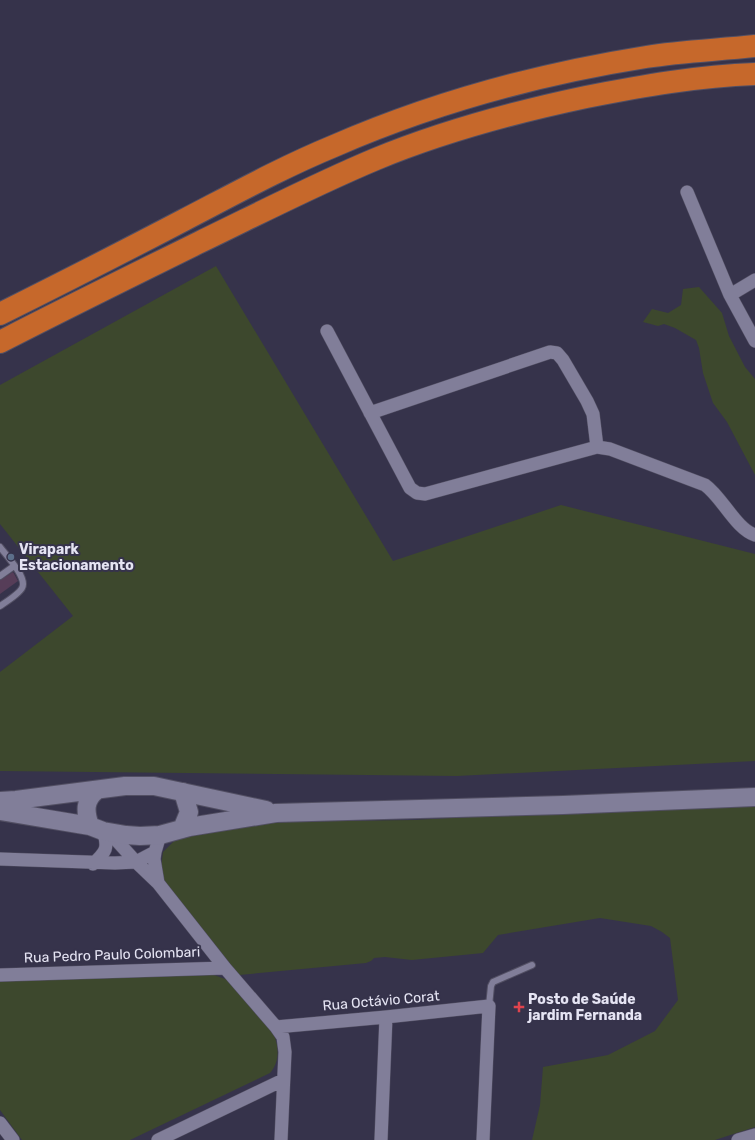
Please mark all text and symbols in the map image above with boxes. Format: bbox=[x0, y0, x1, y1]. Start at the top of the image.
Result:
place label: Virapark Estacionamento bbox=[19, 541, 134, 574]
marker: Virapark Estacionamento bbox=[6, 552, 16, 562]
street label: Rua Pedro Paulo Colombari bbox=[24, 943, 200, 967]
street label: Rua Octávio Corat bbox=[322, 987, 441, 1015]
place label: Posto de Saúde jardim Fernanda bbox=[527, 991, 642, 1024]
marker: Posto de Saúde jardim Fernanda bbox=[513, 1001, 525, 1013]

